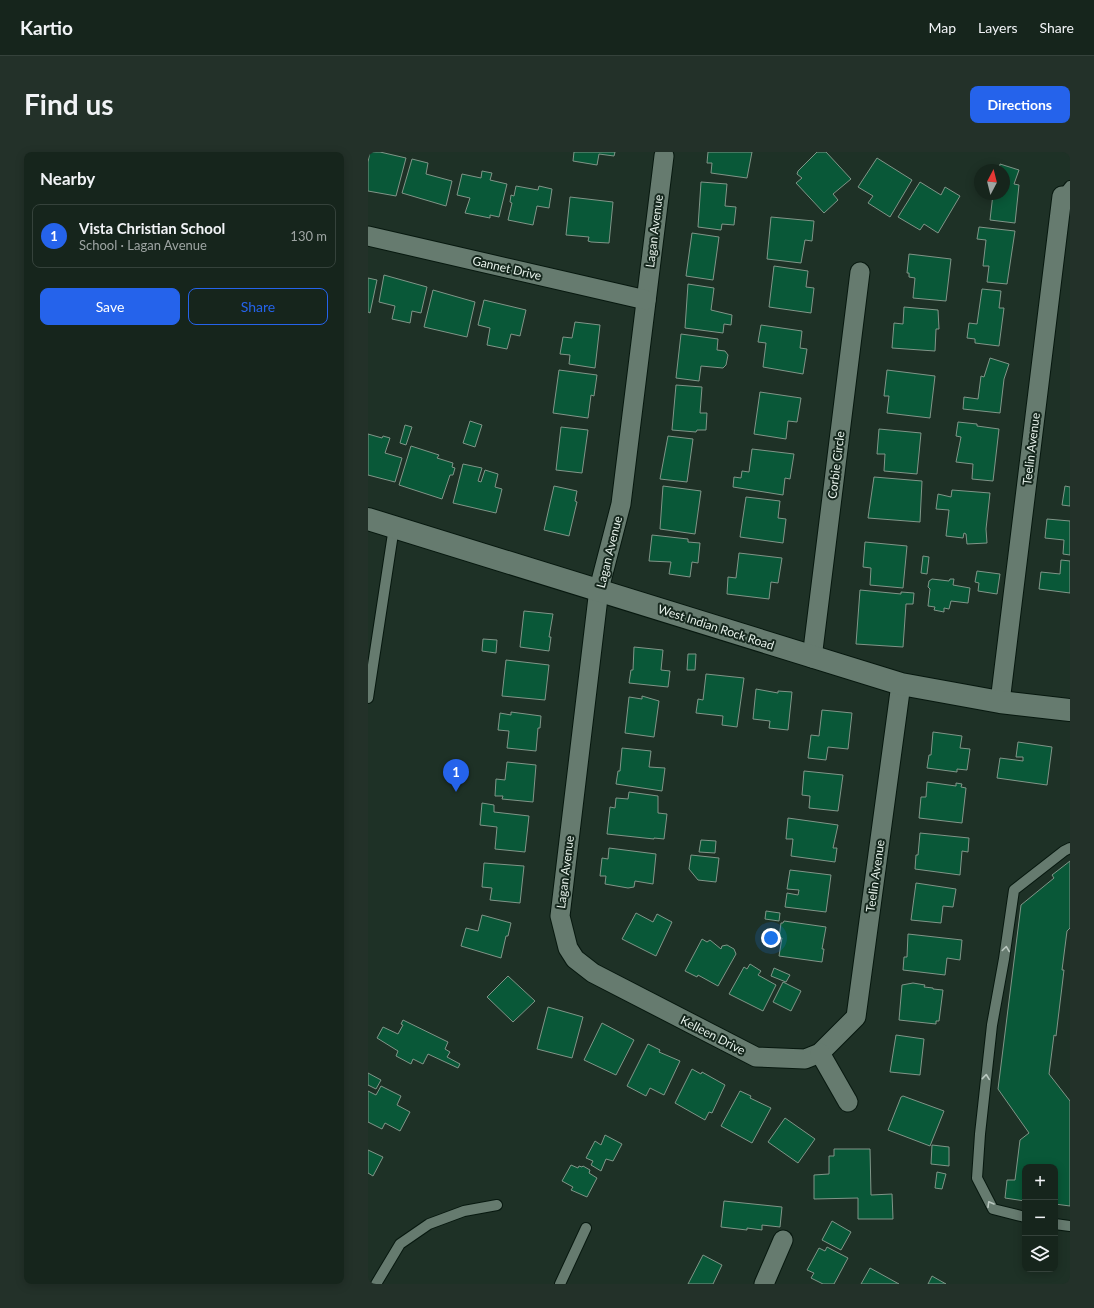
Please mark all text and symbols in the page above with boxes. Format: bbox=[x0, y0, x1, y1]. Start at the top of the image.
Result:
text: Kartio bbox=[20, 16, 73, 39]
text: Map bbox=[928, 19, 956, 36]
text: Layers bbox=[978, 19, 1018, 36]
text: Share bbox=[1040, 19, 1074, 36]
button: Directions bbox=[970, 86, 1070, 123]
text: Find us bbox=[24, 87, 114, 121]
north arrow bbox=[974, 164, 1010, 200]
text: Nearby bbox=[40, 168, 95, 189]
street label: Lagan Avenue bbox=[642, 194, 666, 268]
text: Vista Christian School bbox=[79, 219, 225, 237]
text: 1 bbox=[50, 228, 58, 244]
text: 130 m bbox=[290, 228, 327, 244]
text: School · Lagan Avenue bbox=[79, 237, 207, 253]
street label: Gannet Drive bbox=[471, 253, 543, 283]
button: Save bbox=[40, 288, 180, 325]
button: Share bbox=[188, 288, 328, 325]
street label: Teelin Avenue bbox=[1019, 412, 1043, 486]
street label: Corbie Circle bbox=[824, 430, 848, 500]
street label: Lagan Avenue bbox=[593, 515, 625, 589]
street label: West Indian Rock Road bbox=[656, 601, 776, 653]
pin: 1 bbox=[443, 759, 469, 792]
street label: Lagan Avenue bbox=[553, 835, 577, 909]
street label: Teelin Avenue bbox=[862, 839, 888, 913]
your location bbox=[761, 928, 781, 948]
one-way arrow bbox=[1001, 946, 1010, 952]
street label: Kelleen Drive bbox=[678, 1012, 748, 1058]
one-way arrow bbox=[982, 1074, 991, 1080]
map controls bbox=[1022, 1164, 1058, 1272]
button: + bbox=[1022, 1164, 1058, 1200]
button: − bbox=[1022, 1200, 1058, 1236]
one-way arrow bbox=[988, 1201, 995, 1208]
button: layers bbox=[1022, 1236, 1058, 1272]

